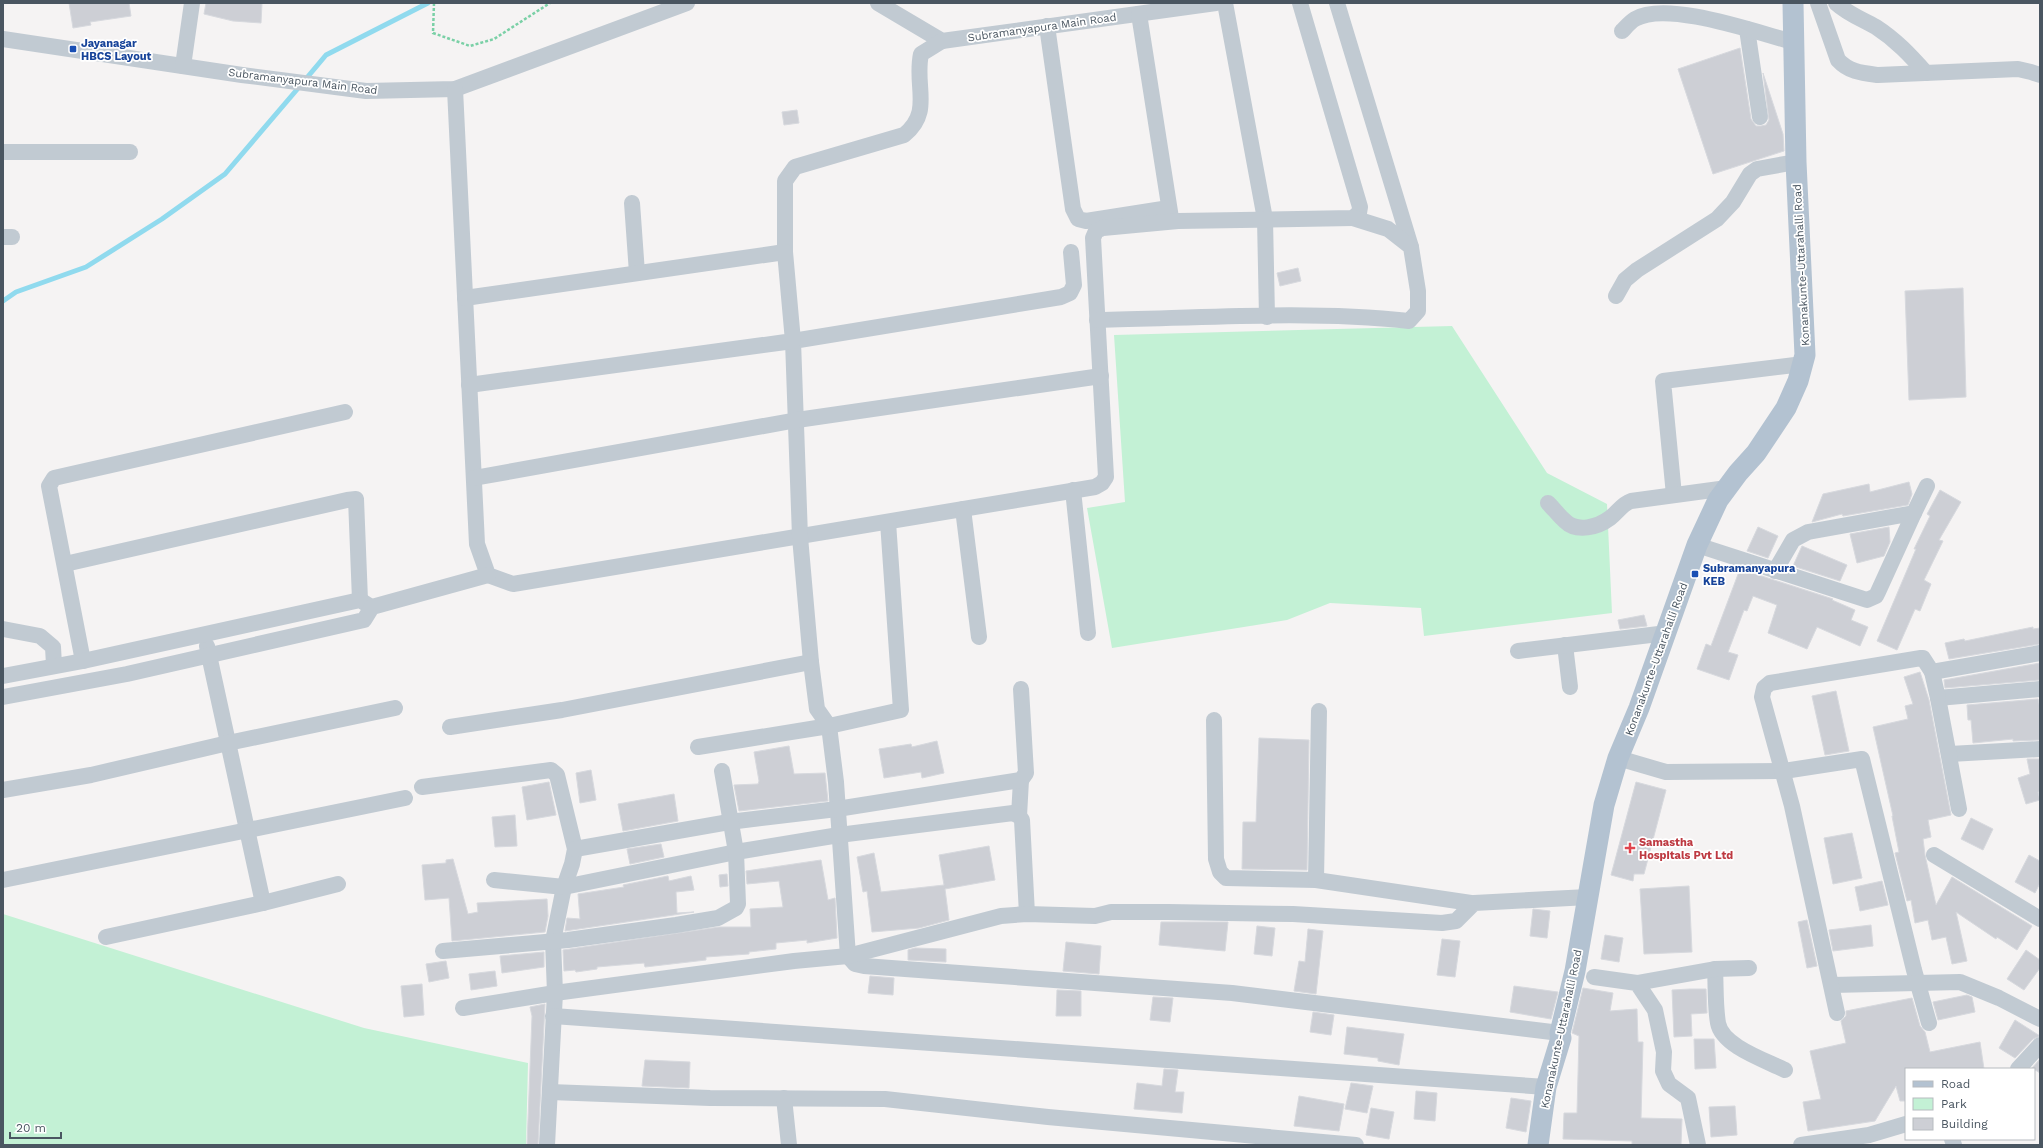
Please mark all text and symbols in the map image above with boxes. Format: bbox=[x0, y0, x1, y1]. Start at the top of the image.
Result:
street label: Subramanyapura Main Road bbox=[967, 11, 1117, 44]
place label: Jayanagar HBCS Layout bbox=[81, 37, 152, 63]
marker: Jayanagar HBCS Layout bbox=[68, 44, 78, 54]
street label: Subramanyapura Main Road bbox=[228, 66, 378, 97]
street label: Konanakunte-Uttarahalli Road bbox=[1791, 184, 1812, 346]
place label: Subramanyapura KEB bbox=[1703, 562, 1796, 588]
marker: Subramanyapura KEB bbox=[1690, 569, 1700, 579]
street label: Konanakunte-Uttarahalli Road bbox=[1623, 581, 1690, 738]
place label: Samastha Hospitals Pvt Ltd bbox=[1639, 836, 1733, 862]
marker: Samastha Hospitals Pvt Ltd bbox=[1624, 842, 1636, 854]
street label: Konanakunte-Uttarahalli Road bbox=[1538, 948, 1585, 1110]
legend bbox=[1905, 1068, 2035, 1140]
text: Road bbox=[1941, 1077, 1970, 1091]
text: Park bbox=[1941, 1097, 1967, 1111]
scale bar bbox=[10, 1114, 61, 1140]
text: Building bbox=[1941, 1117, 1988, 1131]
text: 20 m bbox=[16, 1121, 46, 1135]

